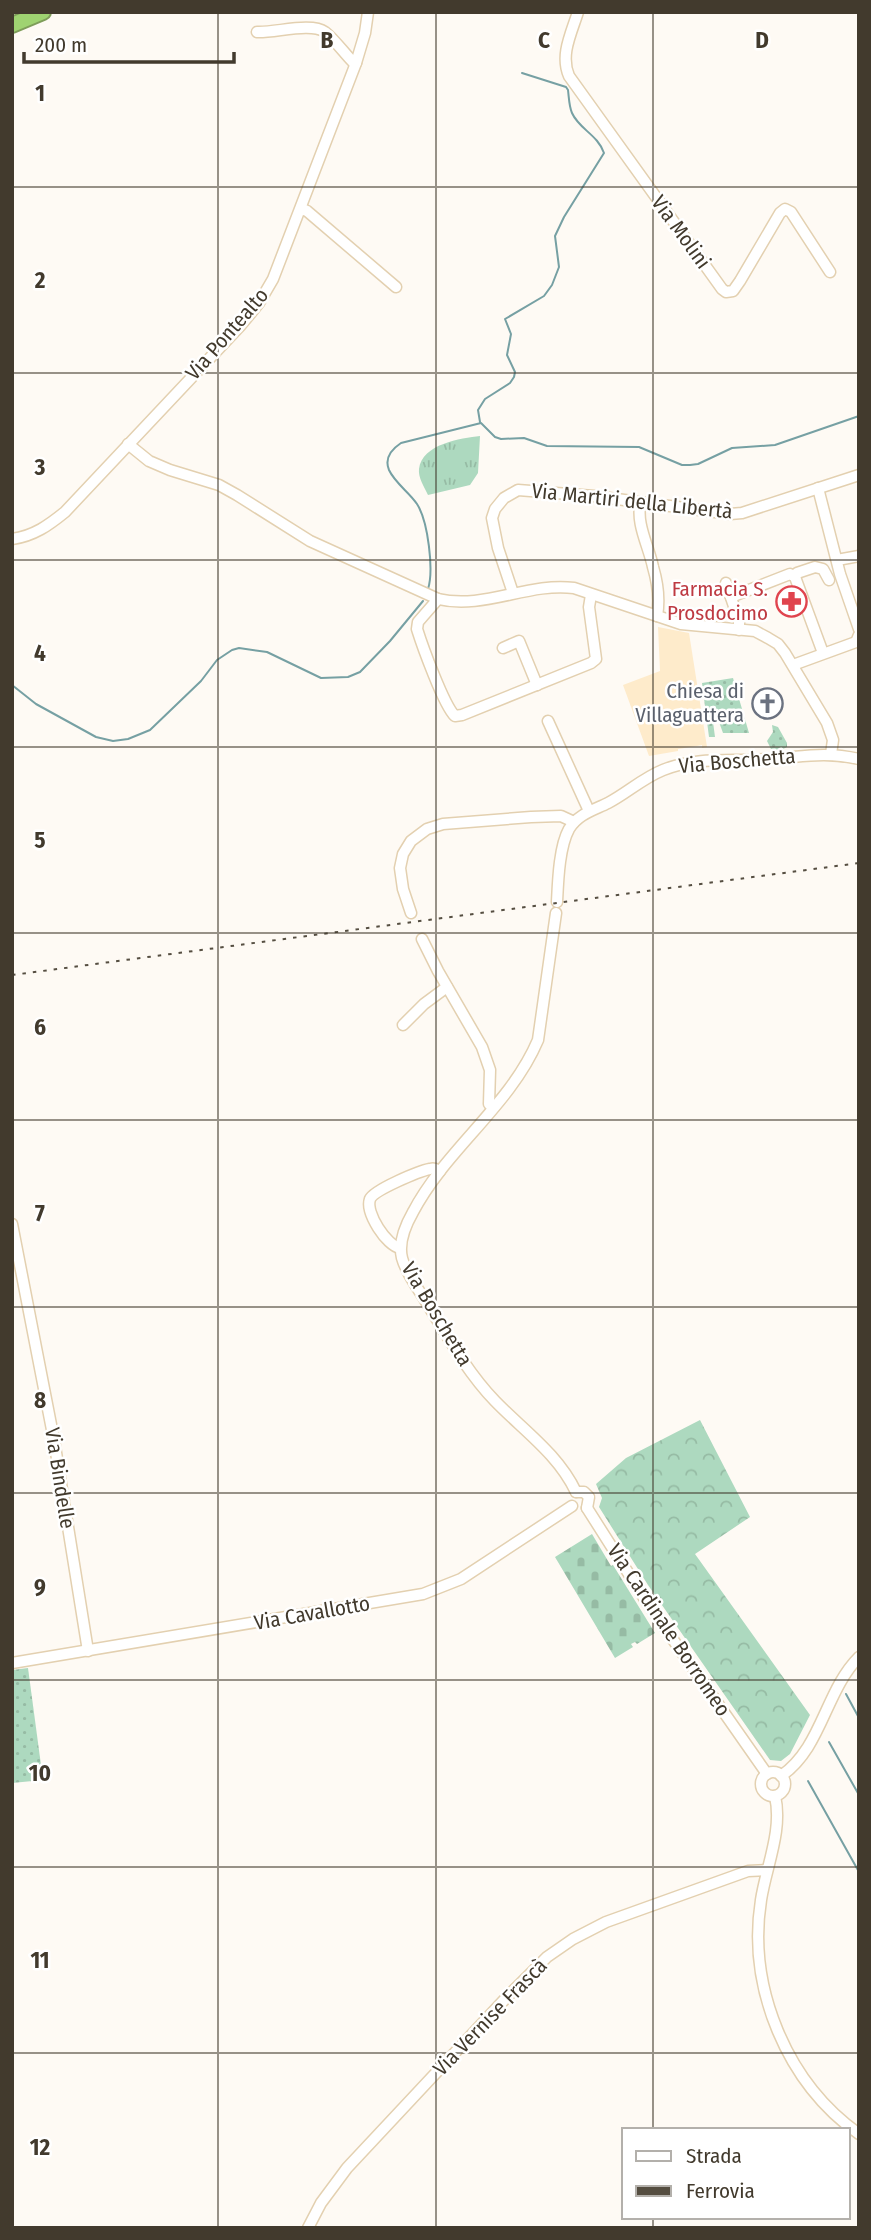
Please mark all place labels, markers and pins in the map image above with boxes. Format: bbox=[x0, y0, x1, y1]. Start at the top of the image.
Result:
place label: Farmacia S. Prosdocimo bbox=[667, 576, 768, 626]
pharmacy icon: Farmacia S. Prosdocimo bbox=[774, 584, 808, 618]
place label: Chiesa di Villaguattera bbox=[635, 678, 744, 728]
church icon: Chiesa di Villaguattera bbox=[750, 686, 784, 720]

